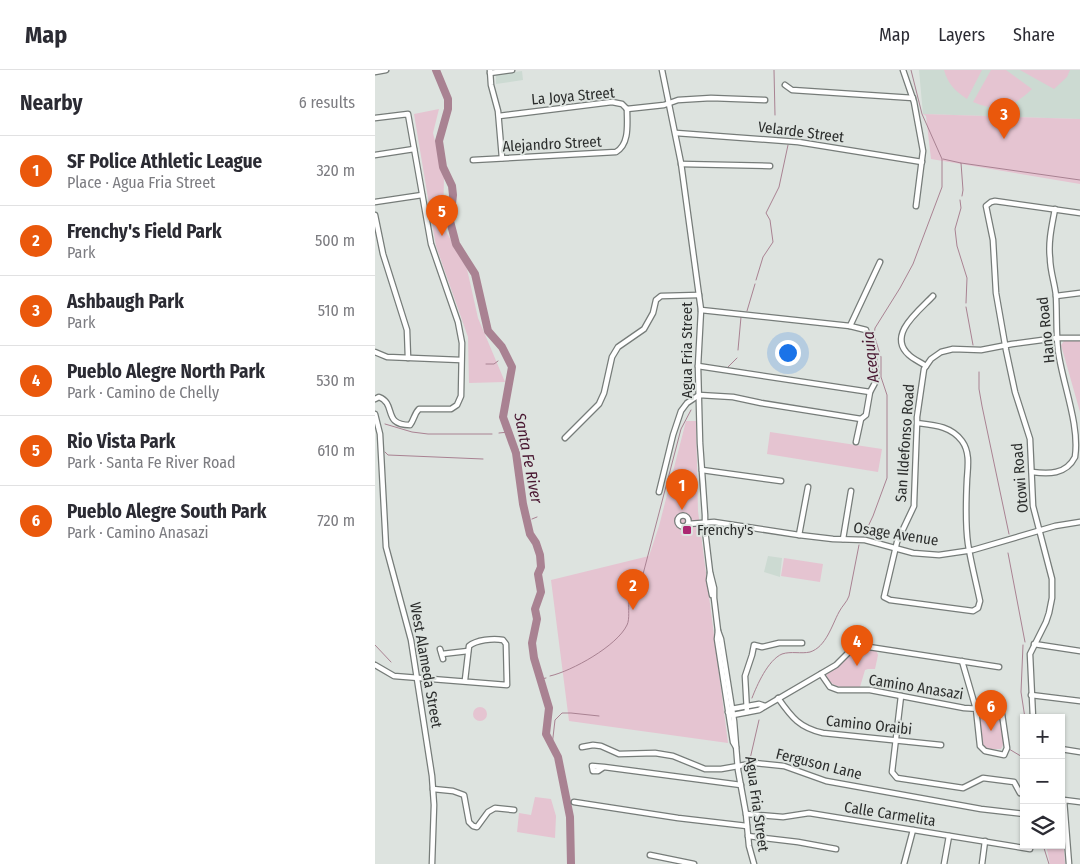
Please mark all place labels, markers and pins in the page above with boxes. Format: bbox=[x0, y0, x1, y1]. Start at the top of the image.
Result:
pin: 3 bbox=[988, 98, 1020, 139]
pin: 5 bbox=[426, 195, 458, 236]
pin: 1 bbox=[666, 469, 698, 510]
place label: Frenchy's bbox=[697, 521, 753, 539]
marker: Frenchy's bbox=[681, 524, 693, 536]
pin: 2 bbox=[617, 569, 649, 610]
pin: 4 bbox=[841, 625, 873, 666]
pin: 6 bbox=[975, 690, 1007, 731]

